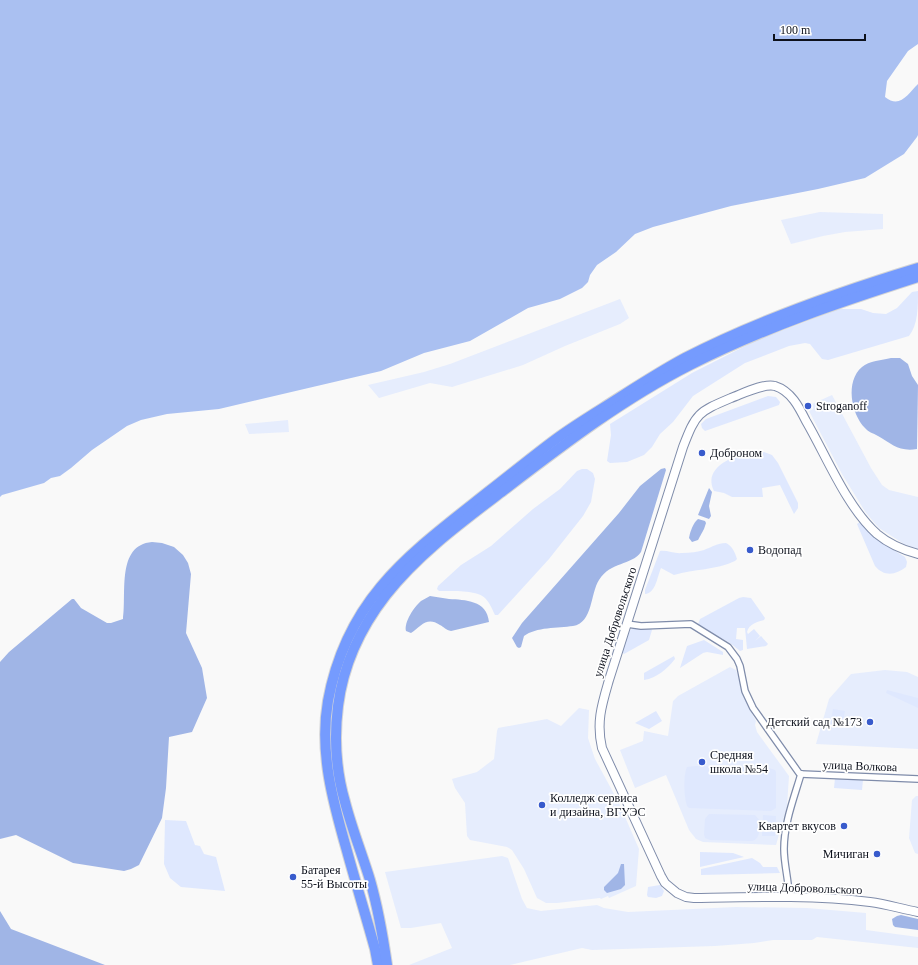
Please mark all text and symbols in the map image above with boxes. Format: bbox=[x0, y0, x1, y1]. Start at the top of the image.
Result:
scale bar bbox=[774, 16, 865, 42]
text: 100 m bbox=[780, 23, 811, 37]
place label: Stroganoff bbox=[816, 399, 867, 413]
marker: Stroganoff bbox=[803, 401, 813, 411]
place label: Доброном bbox=[710, 446, 762, 460]
marker: Доброном bbox=[697, 448, 707, 458]
place label: Водопад bbox=[758, 543, 802, 557]
marker: Водопад bbox=[745, 545, 755, 555]
street label: улица Добровольского bbox=[591, 565, 639, 679]
place label: Детский сад №173 bbox=[767, 715, 862, 729]
marker: Детский сад №173 bbox=[865, 717, 875, 727]
place label: Средняя школа №54 bbox=[710, 748, 768, 776]
marker: Средняя школа №54 bbox=[697, 757, 707, 767]
street label: улица Волкова bbox=[823, 758, 898, 774]
place label: Колледж сервиса и дизайна, ВГУЭС bbox=[550, 791, 645, 819]
marker: Колледж сервиса и дизайна, ВГУЭС bbox=[537, 800, 547, 810]
place label: Квартет вкусов bbox=[758, 819, 836, 833]
marker: Квартет вкусов bbox=[839, 821, 849, 831]
place label: Мичиган bbox=[823, 847, 870, 861]
marker: Мичиган bbox=[872, 849, 882, 859]
place label: Батарея 55-й Высоты bbox=[301, 863, 367, 891]
marker: Батарея 55-й Высоты bbox=[288, 872, 298, 882]
street label: улица Добровольского bbox=[747, 879, 863, 897]

